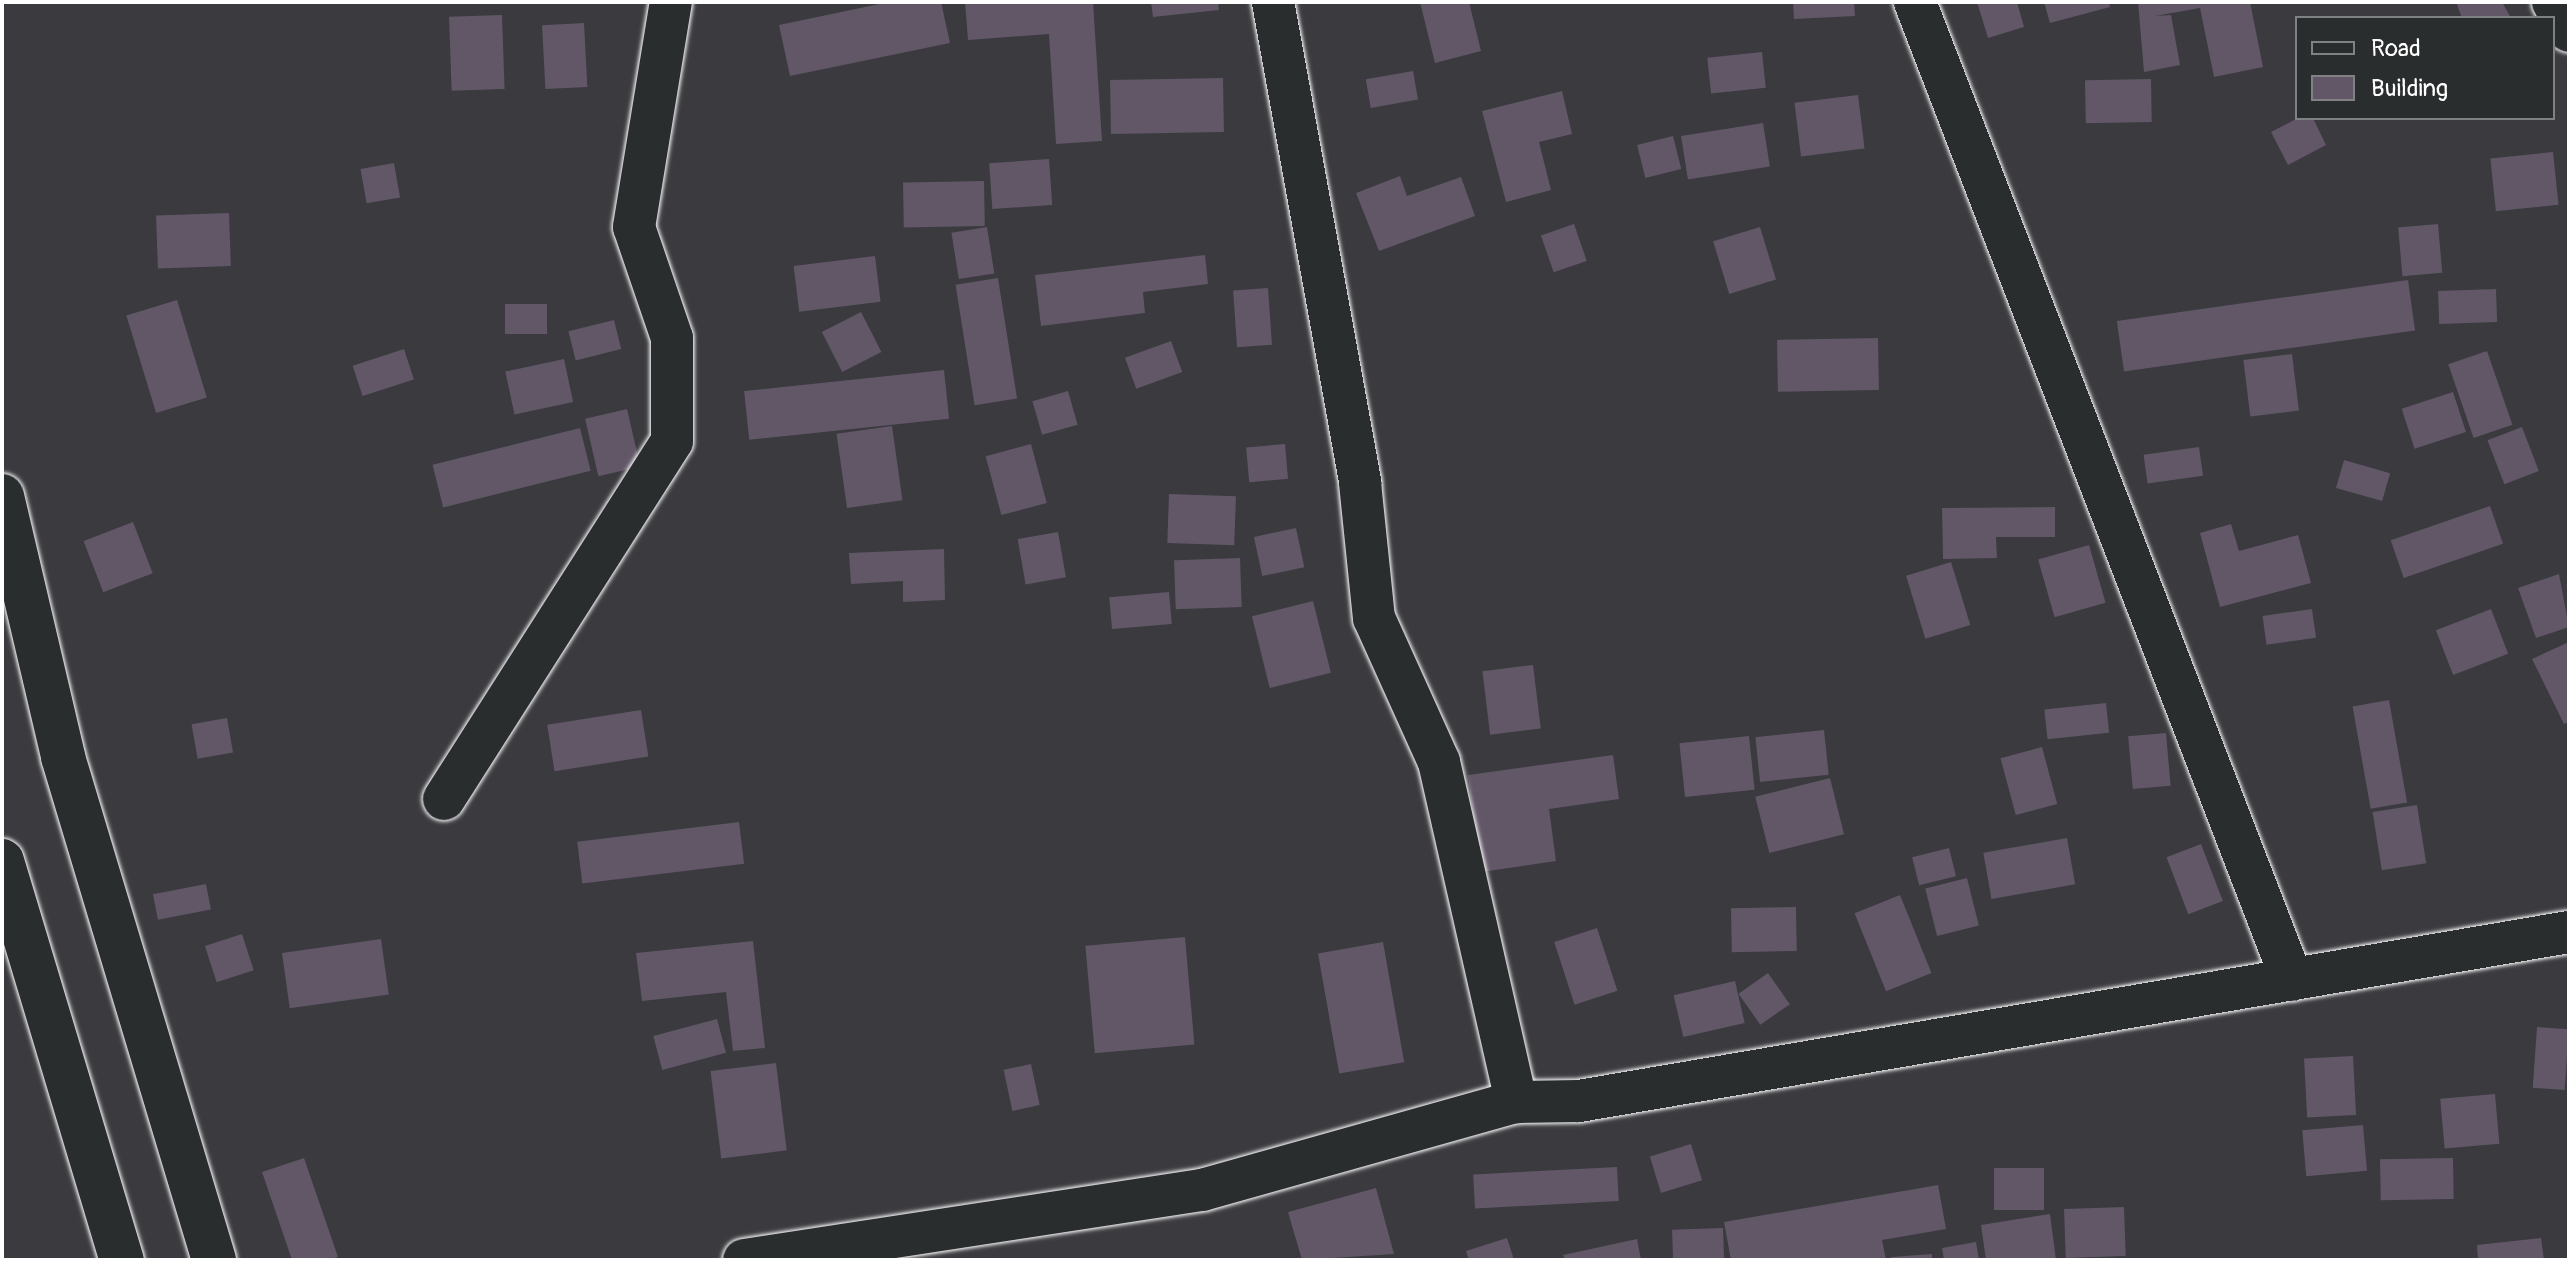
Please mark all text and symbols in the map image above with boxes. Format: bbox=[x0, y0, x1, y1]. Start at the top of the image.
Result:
legend bbox=[2295, 16, 2555, 120]
text: Road bbox=[2371, 34, 2421, 63]
text: Building bbox=[2371, 74, 2448, 103]

